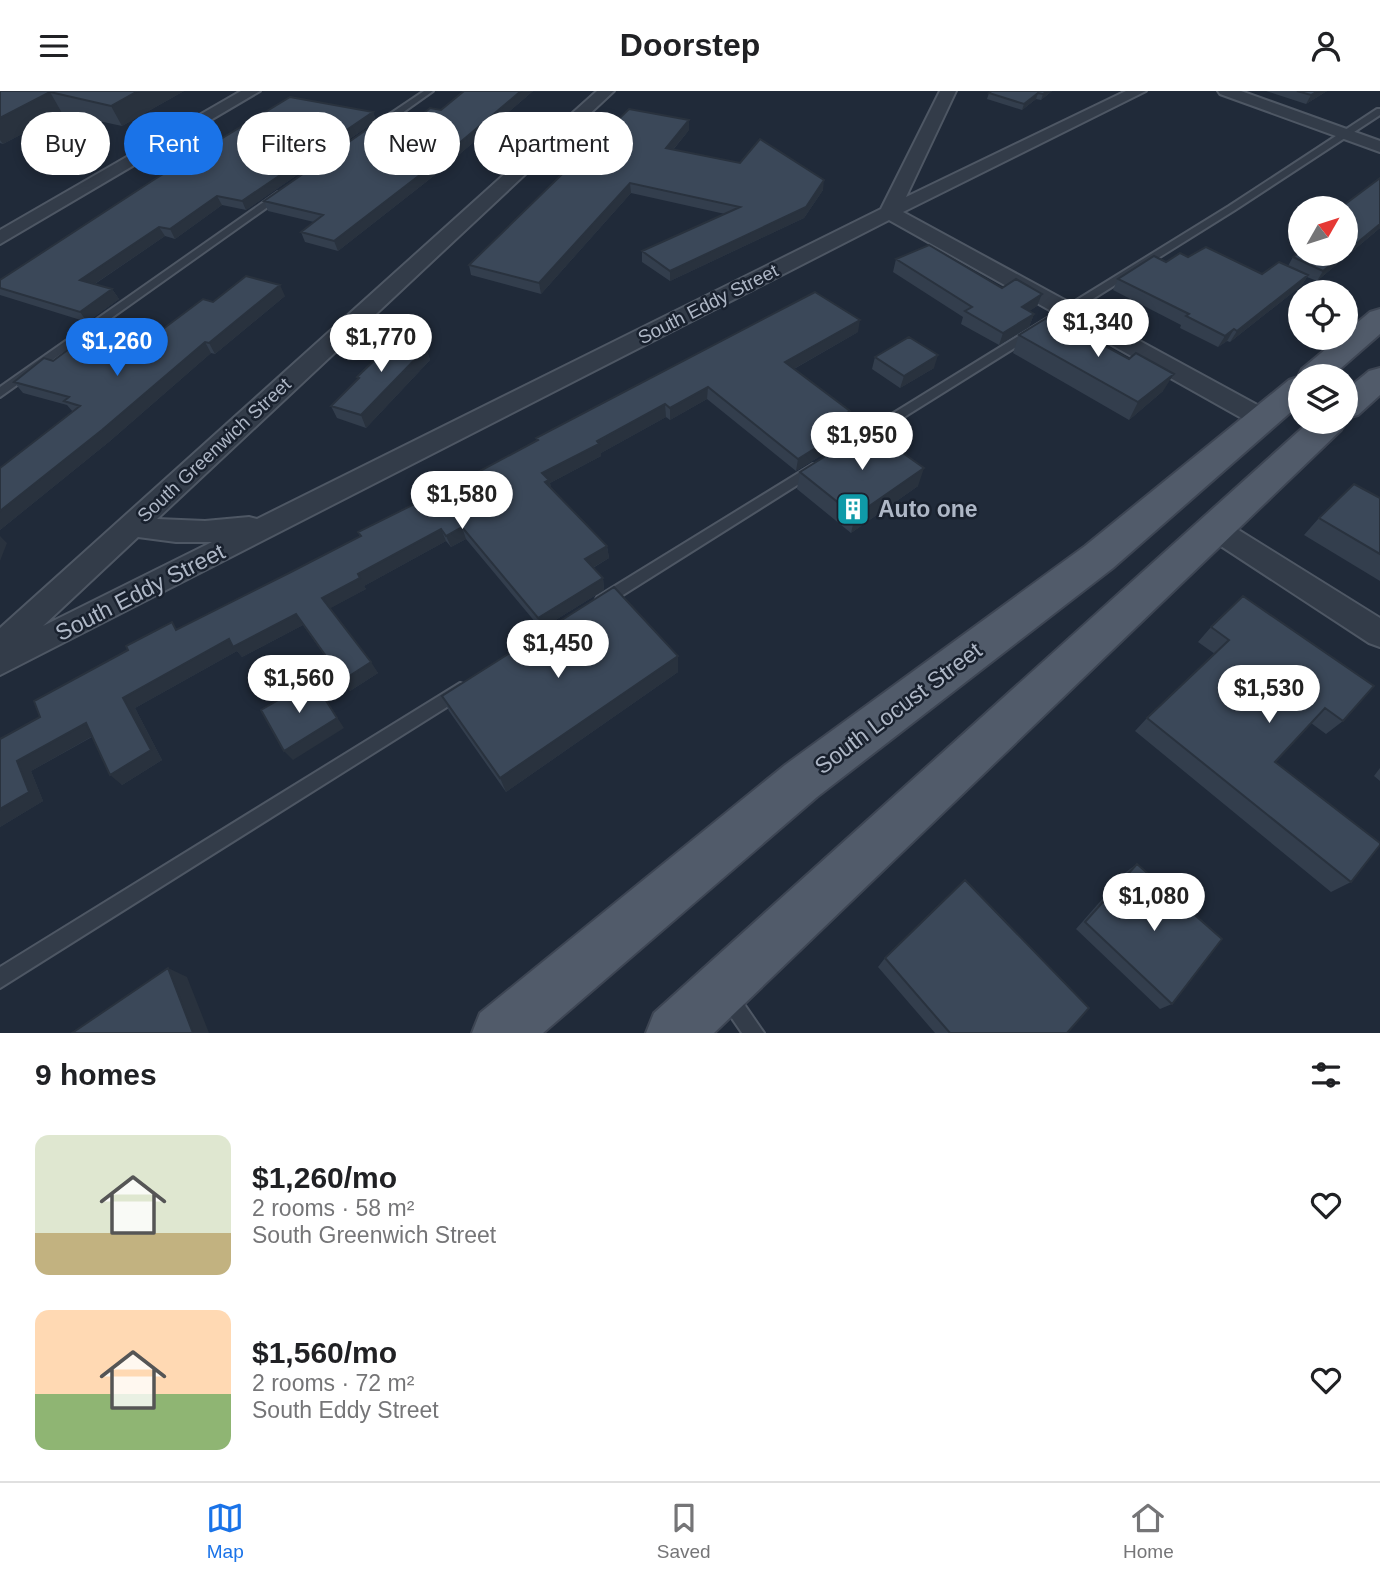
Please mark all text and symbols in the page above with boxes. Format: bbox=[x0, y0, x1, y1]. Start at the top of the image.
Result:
icon: menu bbox=[35, 27, 73, 65]
text: Doorstep bbox=[620, 27, 760, 63]
icon: person bbox=[1307, 27, 1345, 65]
chip: Buy bbox=[21, 112, 110, 175]
chip: Rent bbox=[124, 112, 223, 175]
chip: Filters bbox=[237, 112, 350, 175]
chip: New bbox=[364, 112, 460, 175]
chip: Apartment bbox=[474, 112, 633, 175]
north arrow bbox=[1288, 196, 1358, 266]
map controls bbox=[1288, 196, 1358, 434]
street label: South Eddy Street bbox=[635, 259, 782, 348]
button: locate bbox=[1288, 280, 1358, 350]
pin: $1,340 bbox=[1041, 299, 1155, 359]
text: $1,340 bbox=[1063, 309, 1133, 335]
pin: $1,770 bbox=[324, 315, 438, 374]
pin: $1,260 bbox=[60, 319, 174, 378]
text: $1,770 bbox=[346, 324, 416, 350]
text: $1,260 bbox=[82, 328, 152, 354]
button: layers bbox=[1288, 364, 1358, 434]
street label: South Greenwich Street bbox=[133, 373, 295, 526]
pin: $1,950 bbox=[805, 413, 919, 472]
text: $1,950 bbox=[827, 422, 897, 448]
pin: $1,580 bbox=[405, 471, 519, 531]
text: $1,580 bbox=[427, 481, 497, 507]
building icon: Auto one bbox=[834, 490, 872, 528]
place label: Auto one bbox=[878, 496, 978, 522]
street label: South Eddy Street bbox=[51, 538, 230, 646]
pin: $1,450 bbox=[501, 621, 615, 680]
text: $1,450 bbox=[523, 630, 593, 656]
street label: South Locust Street bbox=[810, 636, 987, 779]
pin: $1,560 bbox=[242, 655, 356, 715]
text: $1,560 bbox=[264, 665, 334, 691]
pin: $1,530 bbox=[1212, 665, 1326, 725]
text: $1,530 bbox=[1234, 675, 1304, 701]
pin: $1,080 bbox=[1097, 873, 1211, 933]
text: $1,080 bbox=[1119, 883, 1189, 909]
icon: filters bbox=[1307, 1056, 1345, 1094]
text: 9 homes bbox=[35, 1058, 157, 1091]
text: $1,260/mo bbox=[252, 1161, 397, 1194]
icon: home bbox=[91, 1163, 175, 1247]
icon: heart bbox=[1307, 1186, 1345, 1224]
text: 2 rooms · 58 m² bbox=[252, 1195, 414, 1221]
text: South Greenwich Street bbox=[252, 1222, 496, 1248]
text: $1,560/mo bbox=[252, 1336, 397, 1369]
icon: home bbox=[91, 1338, 175, 1422]
icon: heart bbox=[1307, 1361, 1345, 1399]
text: 2 rooms · 72 m² bbox=[252, 1370, 414, 1396]
text: South Eddy Street bbox=[252, 1397, 439, 1423]
tab: Map bbox=[206, 1499, 244, 1563]
tab: Saved bbox=[657, 1499, 711, 1563]
tab: Home bbox=[1123, 1499, 1174, 1563]

